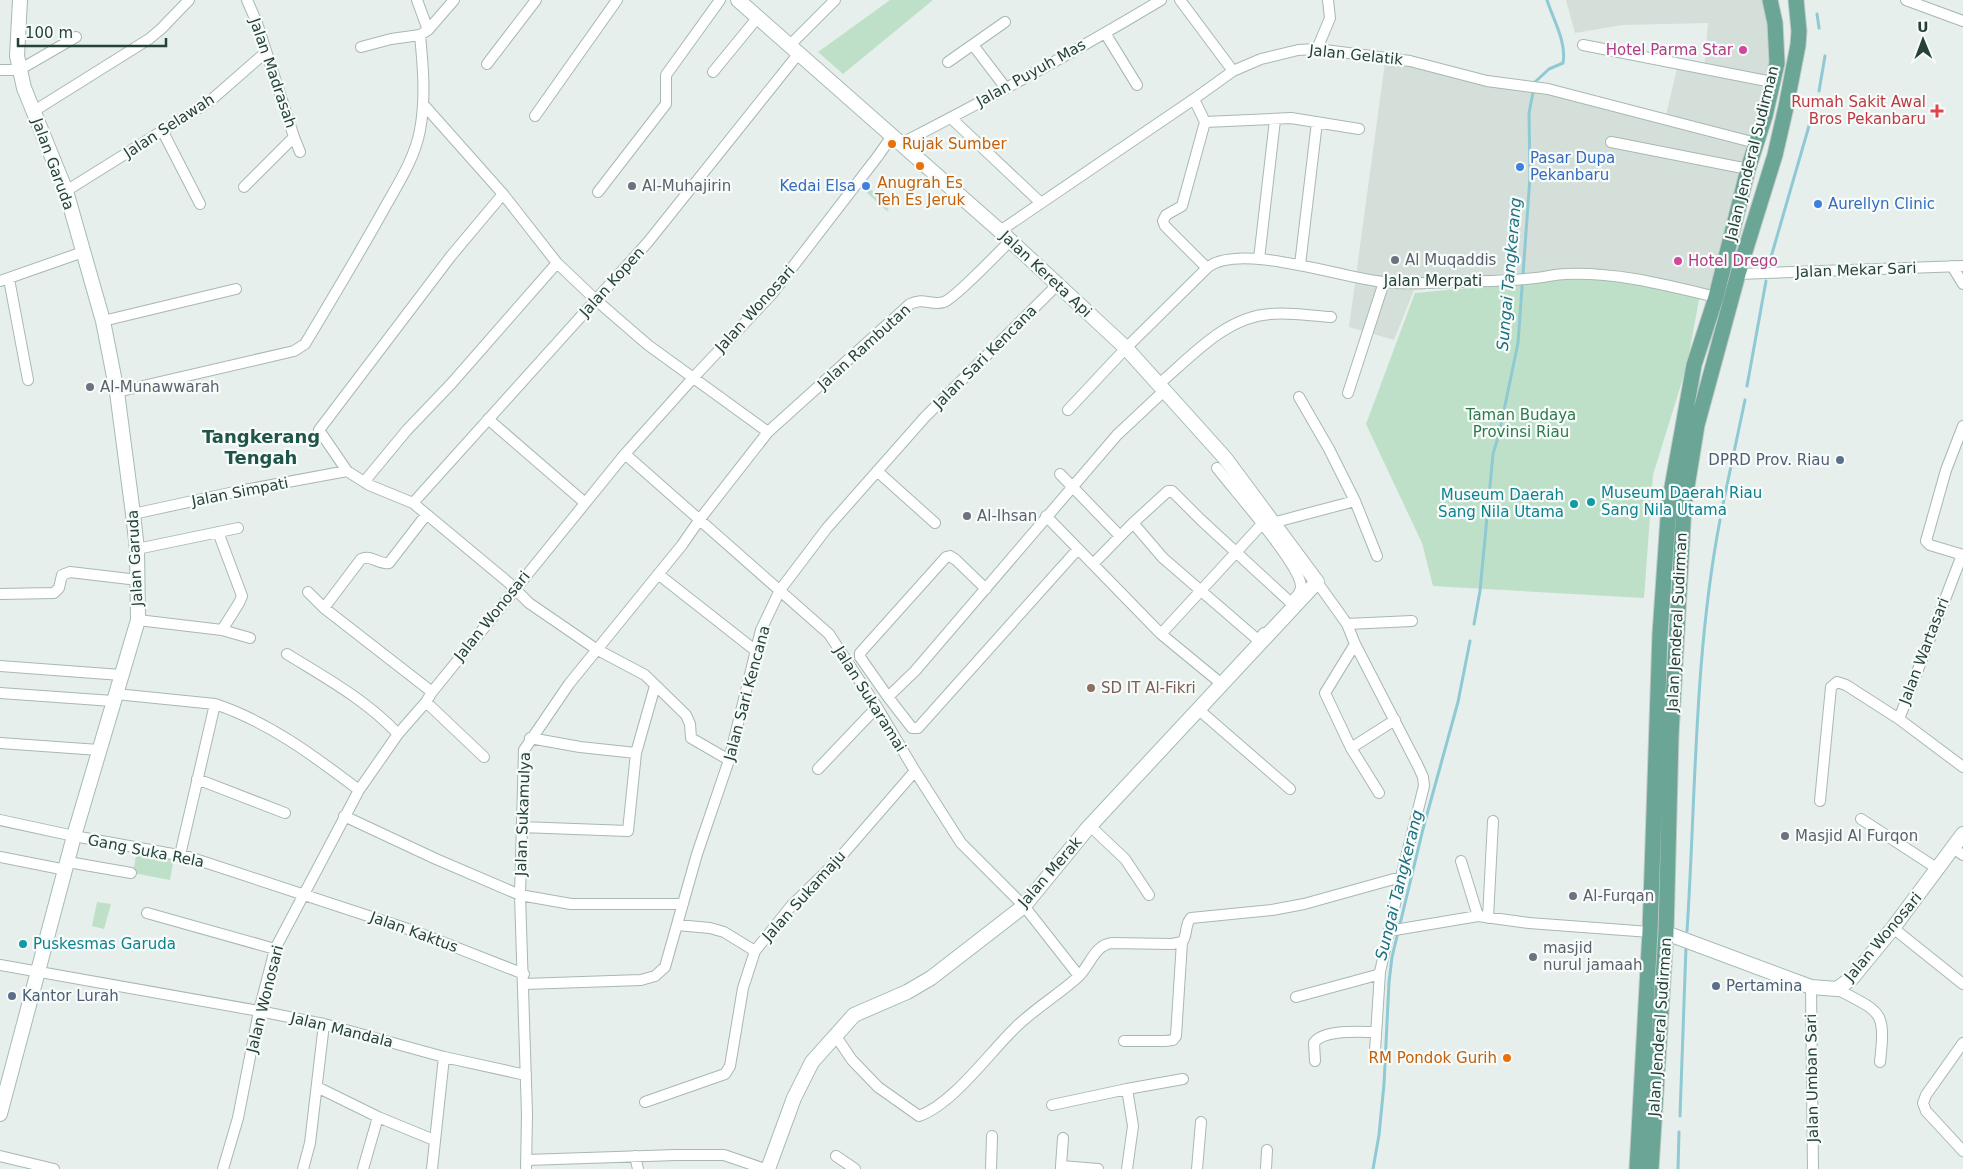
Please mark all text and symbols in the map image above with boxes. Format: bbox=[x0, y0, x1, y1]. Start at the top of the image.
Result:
scale bar bbox=[18, 15, 165, 47]
street label: Jalan Madrasah bbox=[245, 15, 300, 130]
north arrow bbox=[1898, 15, 1948, 65]
text: U bbox=[1917, 19, 1929, 35]
text: 100 m bbox=[25, 24, 73, 42]
street label: Jalan Puyuh Mas bbox=[972, 35, 1089, 111]
street label: Jalan Gelatik bbox=[1307, 41, 1404, 69]
place label: Hotel Parma Star bbox=[1606, 41, 1734, 59]
marker: Hotel Parma Star bbox=[1737, 44, 1749, 56]
street label: Jalan Jenderal Sudirman bbox=[1721, 64, 1782, 243]
street label: Jalan Selawah bbox=[120, 90, 218, 163]
place label: Rumah Sakit Awal Bros Pekanbaru bbox=[1791, 93, 1926, 128]
marker: Rumah Sakit Awal Bros Pekanbaru bbox=[1930, 104, 1944, 118]
street label: Jalan Garuda bbox=[28, 115, 78, 212]
place label: Rujak Sumber bbox=[902, 135, 1007, 153]
marker: Rujak Sumber bbox=[886, 138, 898, 150]
place label: Pasar Dupa Pekanbaru bbox=[1530, 149, 1615, 184]
marker: Anugrah Es Teh Es Jeruk bbox=[914, 160, 926, 172]
marker: Pasar Dupa Pekanbaru bbox=[1514, 161, 1526, 173]
place label: Anugrah Es Teh Es Jeruk bbox=[874, 174, 965, 209]
place label: Al-Muhajirin bbox=[642, 177, 731, 195]
place label: Kedai Elsa bbox=[779, 177, 856, 195]
marker: Al-Muhajirin bbox=[626, 180, 638, 192]
marker: Kedai Elsa bbox=[860, 180, 872, 192]
place label: Aurellyn Clinic bbox=[1828, 195, 1935, 213]
water label: Sungai Tangkerang bbox=[1493, 197, 1525, 351]
marker: Aurellyn Clinic bbox=[1812, 198, 1824, 210]
street label: Jalan Kereta Api bbox=[996, 226, 1095, 321]
street label: Jalan Kopen bbox=[575, 243, 648, 321]
place label: Al Muqaddis bbox=[1405, 251, 1497, 269]
place label: Hotel Drego bbox=[1688, 252, 1778, 270]
marker: Al Muqaddis bbox=[1389, 254, 1401, 266]
marker: Hotel Drego bbox=[1672, 255, 1684, 267]
street label: Jalan Mekar Sari bbox=[1794, 259, 1917, 281]
street label: Jalan Wonosari bbox=[711, 262, 799, 357]
street label: Jalan Merpati bbox=[1383, 272, 1482, 290]
street label: Jalan Rambutan bbox=[813, 301, 914, 394]
street label: Jalan Sari Kencana bbox=[929, 301, 1041, 413]
place label: Al-Munawwarah bbox=[100, 378, 220, 396]
marker: Al-Munawwarah bbox=[84, 381, 96, 393]
park label: Taman Budaya Provinsi Riau bbox=[1465, 406, 1576, 441]
district label: Tangkerang Tengah bbox=[202, 426, 320, 468]
place label: DPRD Prov. Riau bbox=[1708, 451, 1830, 469]
marker: DPRD Prov. Riau bbox=[1834, 454, 1846, 466]
street label: Jalan Simpati bbox=[189, 474, 290, 510]
place label: Museum Daerah Riau Sang Nila Utama bbox=[1601, 484, 1762, 519]
place label: Museum Daerah Sang Nila Utama bbox=[1438, 486, 1564, 521]
marker: Museum Daerah Riau Sang Nila Utama bbox=[1585, 496, 1597, 508]
marker: Museum Daerah Sang Nila Utama bbox=[1568, 498, 1580, 510]
place label: Al-Ihsan bbox=[977, 507, 1037, 525]
street label: Jalan Garuda bbox=[123, 509, 147, 608]
marker: Al-Ihsan bbox=[961, 510, 973, 522]
street label: Jalan Jenderal Sudirman bbox=[1663, 532, 1691, 713]
street label: Jalan Wonosari bbox=[450, 567, 534, 665]
street label: Jalan Wartasari bbox=[1895, 595, 1953, 708]
street label: Jalan Sari Kencana bbox=[720, 624, 774, 763]
street label: Jalan Sukaramai bbox=[830, 642, 910, 755]
place label: SD IT Al-Fikri bbox=[1101, 679, 1196, 697]
marker: SD IT Al-Fikri bbox=[1085, 682, 1097, 694]
street label: Jalan Sukamulya bbox=[512, 752, 534, 877]
water label: Sungai Tangkerang bbox=[1371, 808, 1427, 962]
place label: Masjid Al Furqon bbox=[1795, 827, 1918, 845]
marker: Masjid Al Furqon bbox=[1779, 830, 1791, 842]
street label: Gang Suka Rela bbox=[86, 831, 206, 871]
street label: Jalan Merak bbox=[1014, 833, 1086, 912]
street label: Jalan Sukamaju bbox=[758, 847, 849, 946]
place label: Al-Furqan bbox=[1583, 887, 1654, 905]
street label: Jalan Wonosari bbox=[1840, 889, 1925, 986]
marker: Al-Furqan bbox=[1567, 890, 1579, 902]
street label: Jalan Kaktus bbox=[367, 907, 460, 956]
place label: Puskesmas Garuda bbox=[33, 935, 176, 953]
street label: Jalan Jenderal Sudirman bbox=[1645, 937, 1675, 1118]
marker: Puskesmas Garuda bbox=[17, 938, 29, 950]
place label: masjid nurul jamaah bbox=[1543, 939, 1643, 974]
street label: Jalan Wonosari bbox=[243, 943, 287, 1056]
marker: masjid nurul jamaah bbox=[1527, 951, 1539, 963]
place label: Pertamina bbox=[1726, 977, 1802, 995]
marker: Pertamina bbox=[1710, 980, 1722, 992]
place label: Kantor Lurah bbox=[22, 987, 119, 1005]
marker: Kantor Lurah bbox=[6, 990, 18, 1002]
street label: Jalan Mandala bbox=[288, 1008, 395, 1051]
street label: Jalan Umban Sari bbox=[1802, 1013, 1822, 1144]
place label: RM Pondok Gurih bbox=[1369, 1049, 1497, 1067]
marker: RM Pondok Gurih bbox=[1501, 1052, 1513, 1064]

